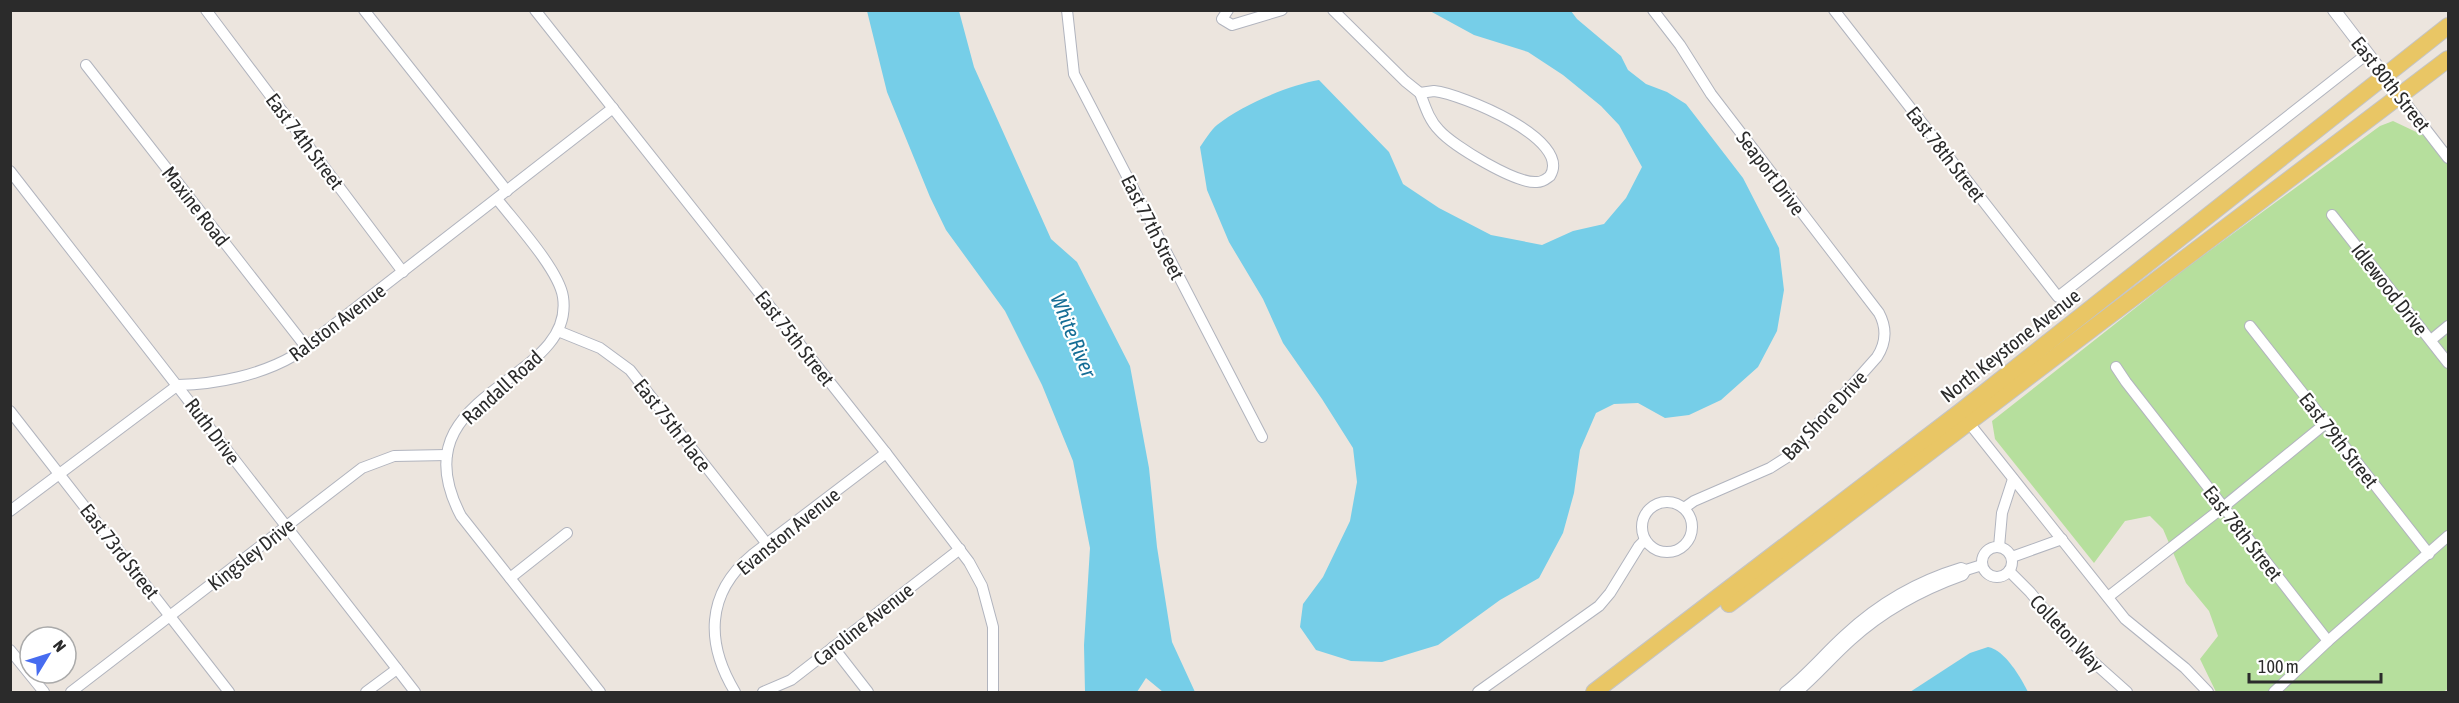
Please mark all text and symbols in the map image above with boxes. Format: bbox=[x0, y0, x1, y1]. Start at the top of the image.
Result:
street label: East 80th Street bbox=[2347, 32, 2435, 136]
street label: East 74th Street bbox=[261, 88, 349, 194]
street label: East 78th Street bbox=[1902, 102, 1990, 206]
street label: Seaport Drive bbox=[1732, 127, 1810, 219]
street label: Maxine Road bbox=[158, 161, 234, 251]
street label: East 77th Street bbox=[1117, 171, 1189, 283]
street label: Idlewood Drive bbox=[2347, 239, 2433, 339]
street label: Ralston Avenue bbox=[284, 278, 390, 366]
street label: North Keystone Avenue bbox=[1936, 283, 2084, 407]
street label: East 75th Street bbox=[751, 286, 839, 390]
water label: White River bbox=[1046, 290, 1102, 381]
street label: Randall Road bbox=[457, 345, 547, 429]
street label: Bay Shore Drive bbox=[1777, 366, 1871, 464]
street label: East 75th Place bbox=[630, 374, 716, 476]
street label: East 79th Street bbox=[2295, 388, 2383, 492]
street label: Ruth Drive bbox=[181, 393, 245, 469]
street label: East 78th Street bbox=[2199, 481, 2287, 585]
street label: Evanston Avenue bbox=[732, 483, 844, 579]
street label: East 73rd Street bbox=[76, 499, 164, 603]
street label: Kingsley Drive bbox=[203, 513, 299, 595]
street label: Caroline Avenue bbox=[808, 578, 918, 670]
street label: Colleton Way bbox=[2026, 590, 2108, 676]
north arrow bbox=[18, 625, 78, 685]
text: N bbox=[50, 636, 70, 655]
scale bar bbox=[2249, 646, 2381, 684]
text: 100 m bbox=[2258, 656, 2299, 677]

